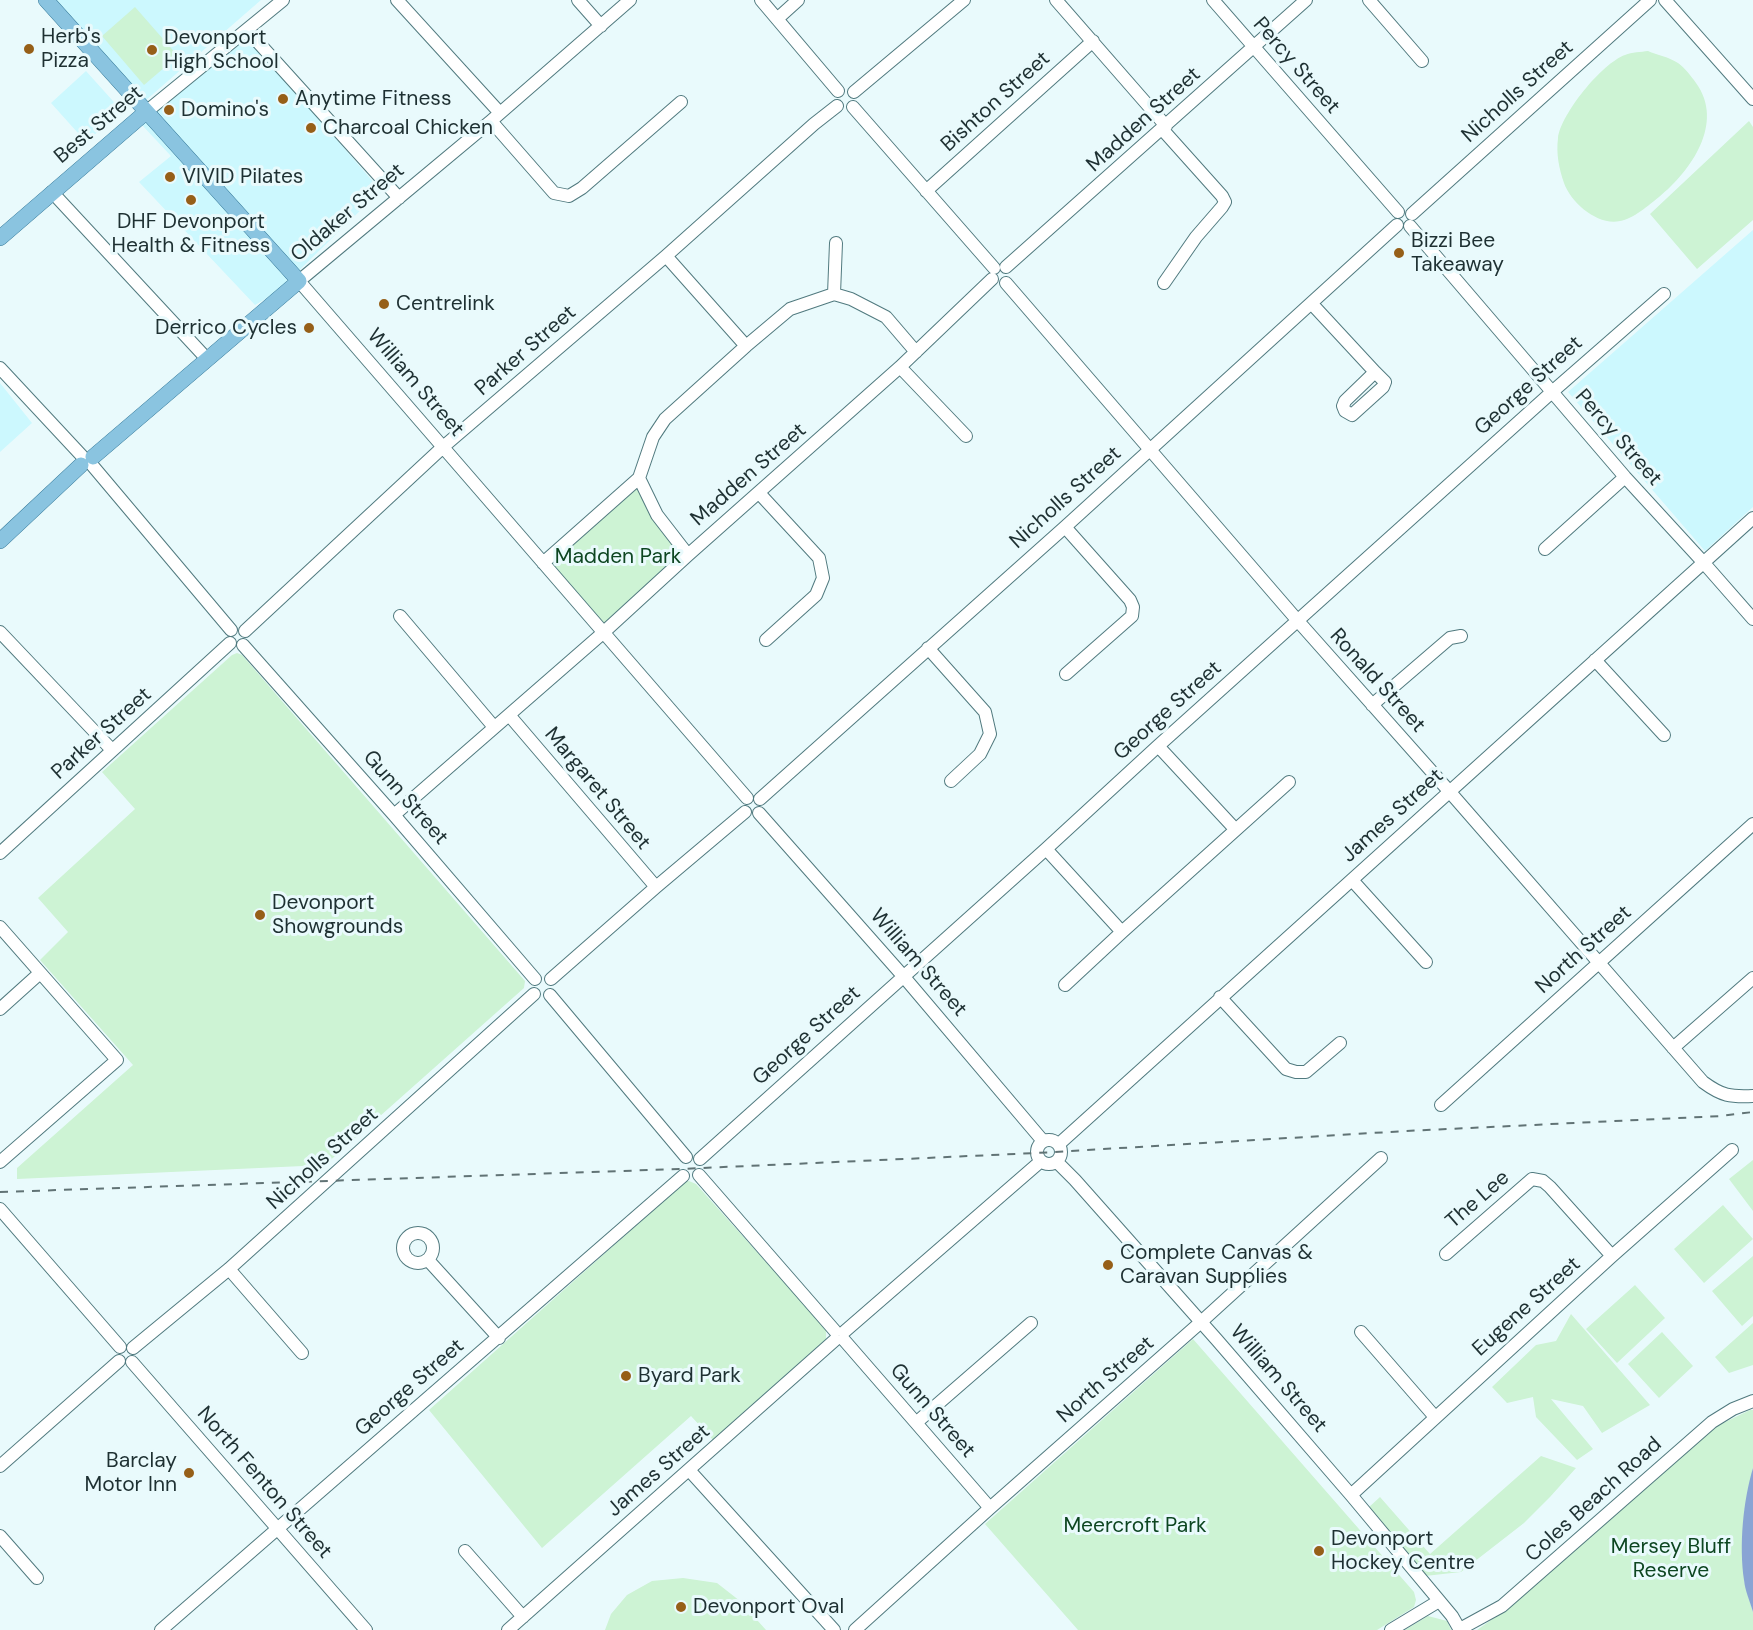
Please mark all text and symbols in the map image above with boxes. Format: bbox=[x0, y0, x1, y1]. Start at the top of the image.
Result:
street label: Percy Street bbox=[1247, 13, 1345, 119]
place label: Herb's Pizza bbox=[41, 24, 101, 74]
place label: Devonport High School bbox=[164, 25, 279, 75]
street label: Nicholls Street bbox=[1457, 35, 1579, 149]
marker: Herb's Pizza bbox=[22, 42, 36, 56]
marker: Devonport High School bbox=[145, 43, 159, 57]
street label: Bishton Street bbox=[936, 47, 1056, 157]
street label: Madden Street bbox=[1082, 62, 1206, 178]
street label: Best Street bbox=[50, 81, 148, 169]
place label: Anytime Fitness bbox=[295, 86, 451, 112]
marker: Anytime Fitness bbox=[276, 92, 290, 106]
place label: Domino's bbox=[181, 97, 269, 123]
marker: Domino's bbox=[162, 103, 176, 117]
place label: Charcoal Chicken bbox=[323, 115, 493, 141]
marker: Charcoal Chicken bbox=[304, 121, 318, 135]
street label: Oldaker Street bbox=[286, 158, 410, 268]
place label: VIVID Pilates bbox=[182, 164, 303, 190]
marker: VIVID Pilates bbox=[163, 170, 177, 184]
marker: DHF Devonport Health & Fitness bbox=[184, 193, 198, 207]
place label: DHF Devonport Health & Fitness bbox=[112, 209, 270, 259]
place label: Bizzi Bee Takeaway bbox=[1411, 228, 1504, 278]
marker: Bizzi Bee Takeaway bbox=[1392, 246, 1406, 260]
place label: Centrelink bbox=[396, 291, 495, 317]
marker: Centrelink bbox=[377, 297, 391, 311]
street label: Parker Street bbox=[470, 300, 582, 402]
place label: Derrico Cycles bbox=[155, 315, 297, 341]
marker: Derrico Cycles bbox=[302, 321, 316, 335]
street label: William Street bbox=[361, 324, 469, 442]
street label: George Street bbox=[1470, 331, 1588, 441]
street label: Percy Street bbox=[1569, 385, 1667, 491]
street label: Madden Street bbox=[686, 418, 812, 532]
street label: Nicholls Street bbox=[1005, 441, 1127, 555]
park label: Madden Park bbox=[555, 544, 681, 570]
street label: Ronald Street bbox=[1324, 624, 1430, 738]
street label: George Street bbox=[1109, 656, 1227, 766]
street label: Parker Street bbox=[47, 683, 157, 785]
street label: Margaret Street bbox=[538, 723, 656, 855]
street label: Gunn Street bbox=[357, 746, 453, 850]
street label: James Street bbox=[1337, 764, 1449, 868]
place label: Devonport Showgrounds bbox=[272, 890, 403, 940]
street label: North Street bbox=[1531, 900, 1637, 1000]
street label: William Street bbox=[864, 904, 972, 1022]
marker: Devonport Showgrounds bbox=[253, 908, 267, 922]
street label: George Street bbox=[748, 981, 866, 1091]
street label: Nicholls Street bbox=[262, 1102, 384, 1216]
street label: The Lee bbox=[1441, 1166, 1515, 1234]
place label: Complete Canvas & Caravan Supplies bbox=[1120, 1240, 1313, 1290]
street label: Eugene Street bbox=[1468, 1252, 1586, 1362]
marker: Complete Canvas & Caravan Supplies bbox=[1101, 1258, 1115, 1272]
street label: William Street bbox=[1224, 1320, 1332, 1438]
street label: North Street bbox=[1052, 1331, 1160, 1429]
street label: George Street bbox=[350, 1334, 470, 1442]
street label: Gunn Street bbox=[884, 1359, 980, 1463]
place label: Byard Park bbox=[638, 1363, 741, 1389]
marker: Byard Park bbox=[619, 1369, 633, 1383]
street label: North Fenton Street bbox=[191, 1402, 337, 1564]
street label: James Street bbox=[602, 1419, 716, 1523]
street label: Coles Beach Road bbox=[1521, 1432, 1667, 1568]
place label: Barclay Motor Inn bbox=[85, 1448, 177, 1498]
marker: Barclay Motor Inn bbox=[182, 1466, 196, 1480]
park label: Meercroft Park bbox=[1063, 1513, 1207, 1539]
place label: Devonport Hockey Centre bbox=[1331, 1526, 1475, 1576]
park label: Mersey Bluff Reserve bbox=[1611, 1534, 1731, 1584]
marker: Devonport Hockey Centre bbox=[1312, 1544, 1326, 1558]
place label: Devonport Oval bbox=[693, 1594, 844, 1620]
marker: Devonport Oval bbox=[674, 1600, 688, 1614]

